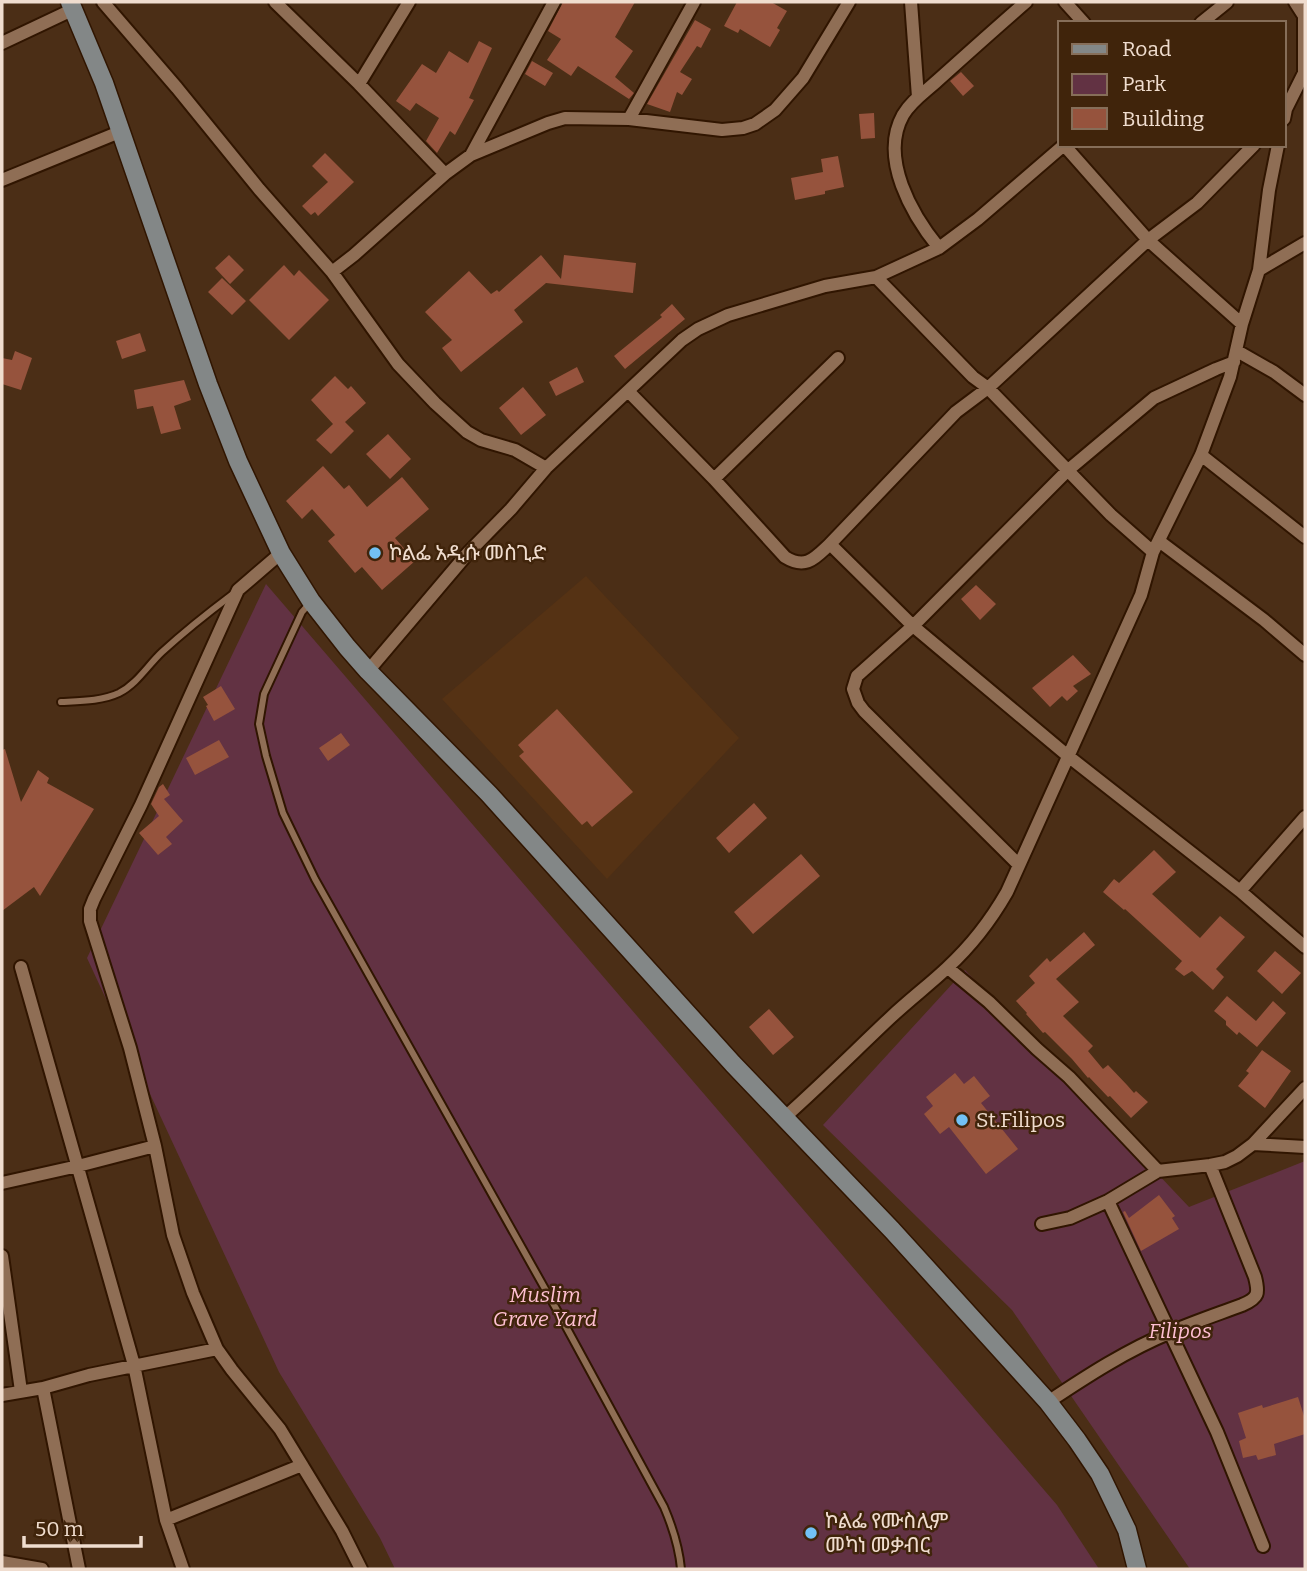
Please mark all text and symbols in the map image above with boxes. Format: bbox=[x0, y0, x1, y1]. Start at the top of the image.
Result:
legend bbox=[1058, 21, 1286, 147]
text: Road bbox=[1122, 36, 1171, 62]
text: Park bbox=[1122, 71, 1166, 97]
text: Building bbox=[1122, 106, 1205, 132]
place label: ኮልፌ አዲሱ መስጊድ bbox=[389, 540, 547, 566]
marker: ኮልፌ አዲሱ መስጊድ bbox=[367, 545, 383, 561]
place label: St.Filipos bbox=[976, 1107, 1065, 1133]
marker: St.Filipos bbox=[954, 1112, 970, 1128]
park label: Muslim Grave Yard bbox=[493, 1282, 597, 1332]
park label: Filipos bbox=[1148, 1318, 1212, 1344]
scale bar bbox=[24, 1504, 142, 1548]
place label: ኮልፌ የሙስሊም መካነ መቃብር bbox=[825, 1508, 948, 1558]
text: 50 m bbox=[35, 1516, 84, 1542]
marker: ኮልፌ የሙስሊም መካነ መቃብር bbox=[803, 1525, 819, 1541]

